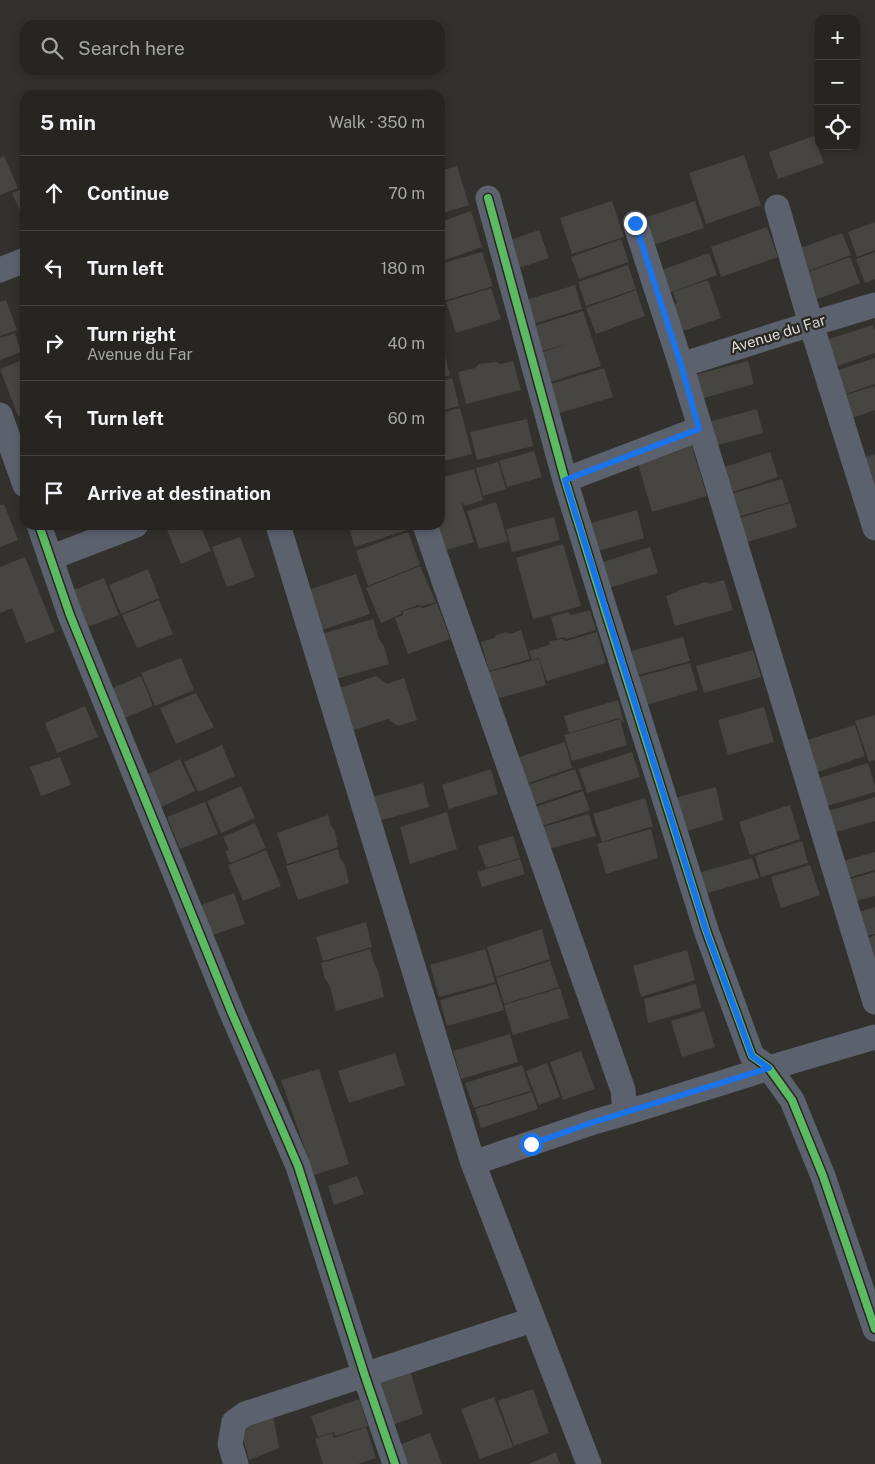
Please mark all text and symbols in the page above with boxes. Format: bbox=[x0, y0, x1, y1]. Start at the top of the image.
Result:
map controls bbox=[815, 15, 860, 150]
button: + bbox=[815, 15, 860, 60]
search box bbox=[20, 20, 445, 75]
icon: search bbox=[38, 34, 66, 62]
text: Search here bbox=[78, 37, 185, 59]
button: − bbox=[815, 60, 860, 105]
button: locate bbox=[815, 105, 860, 150]
text: 5 min bbox=[40, 110, 96, 135]
text: Walk · 350 m bbox=[329, 113, 425, 132]
icon: ahead bbox=[40, 179, 68, 207]
text: Continue bbox=[87, 182, 169, 204]
text: 70 m bbox=[388, 184, 425, 203]
route end bbox=[624, 212, 647, 235]
icon: left bbox=[40, 254, 68, 282]
text: Turn left bbox=[87, 257, 164, 279]
text: 180 m bbox=[381, 259, 425, 278]
street label: Avenue du Far bbox=[728, 311, 828, 356]
text: Turn right bbox=[87, 323, 176, 345]
icon: right bbox=[40, 329, 68, 357]
text: 40 m bbox=[387, 334, 425, 353]
text: Avenue du Far bbox=[87, 345, 193, 364]
icon: left bbox=[40, 404, 68, 432]
text: Turn left bbox=[87, 407, 164, 429]
text: 60 m bbox=[388, 409, 425, 428]
icon: arrive bbox=[40, 479, 68, 507]
text: Arrive at destination bbox=[87, 482, 271, 504]
route start bbox=[520, 1133, 543, 1156]

